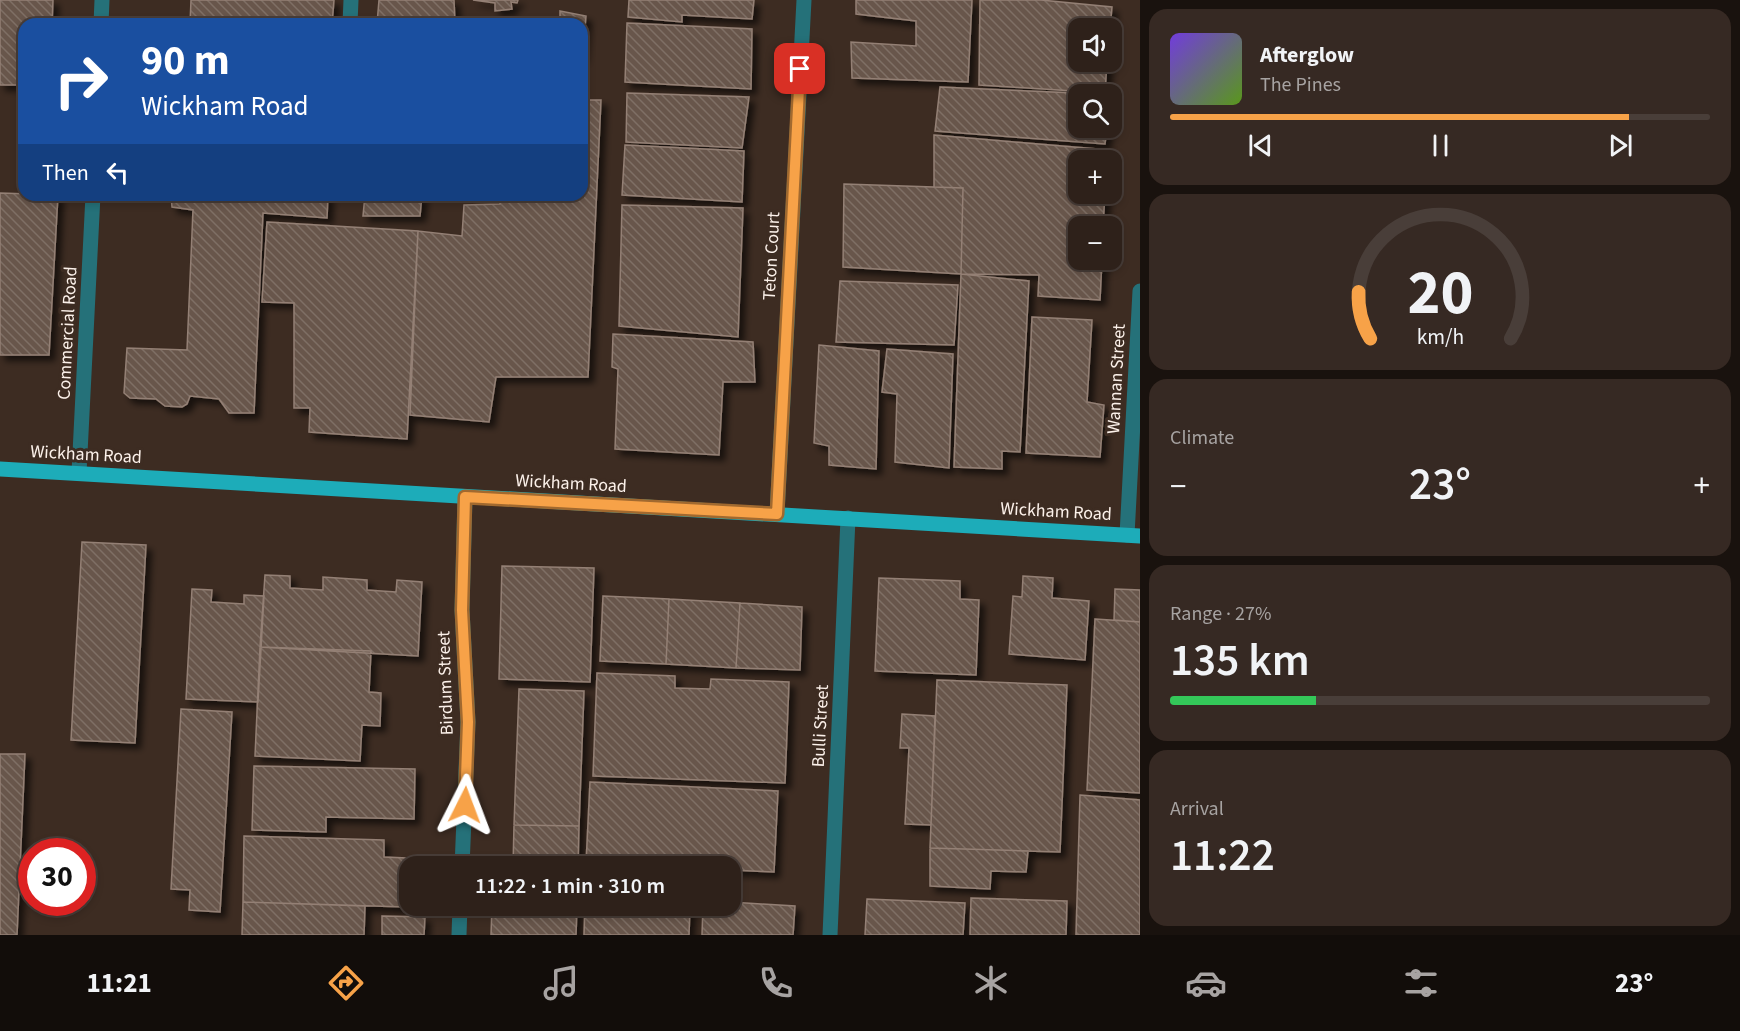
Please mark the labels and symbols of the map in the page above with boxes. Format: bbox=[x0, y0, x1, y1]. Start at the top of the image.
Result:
pin bbox=[774, 43, 825, 94]
street label: Teton Court bbox=[757, 211, 786, 301]
street label: Commercial Road bbox=[52, 266, 83, 400]
street label: Wannan Street bbox=[1101, 323, 1132, 435]
street label: Wickham Road bbox=[30, 439, 142, 470]
street label: Wickham Road bbox=[515, 468, 627, 499]
street label: Wickham Road bbox=[1000, 496, 1112, 527]
street label: Birdum Street bbox=[431, 630, 460, 736]
street label: Bulli Street bbox=[806, 684, 835, 768]
position arrow bbox=[433, 773, 497, 837]
speed limit sign: 30 bbox=[18, 838, 96, 916]

